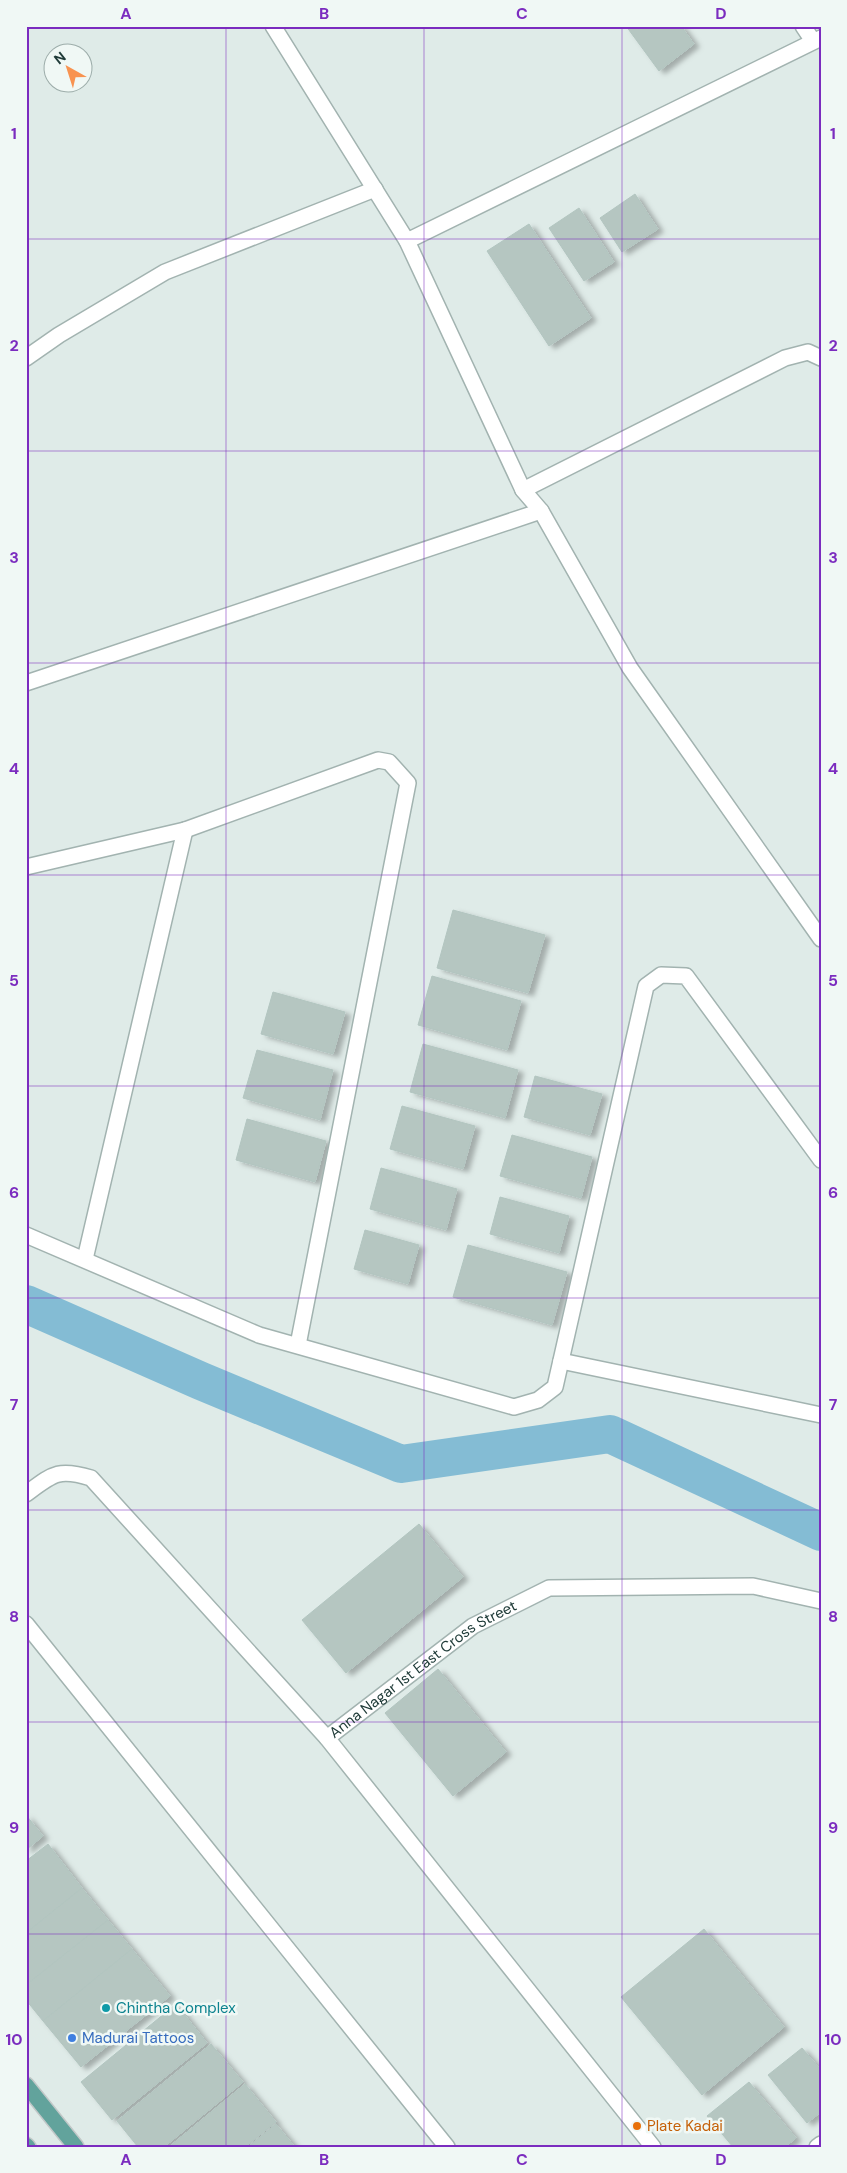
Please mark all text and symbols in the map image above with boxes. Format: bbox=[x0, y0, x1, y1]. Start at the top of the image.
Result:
text: A bbox=[120, 3, 132, 24]
text: B bbox=[319, 3, 329, 24]
text: C bbox=[516, 3, 528, 24]
text: D bbox=[715, 3, 727, 24]
north arrow bbox=[42, 42, 92, 92]
text: N bbox=[50, 48, 69, 68]
text: 1 bbox=[11, 123, 17, 144]
text: 1 bbox=[830, 123, 836, 144]
text: 2 bbox=[9, 335, 19, 356]
text: 2 bbox=[828, 335, 838, 356]
text: 3 bbox=[9, 547, 19, 568]
text: 3 bbox=[828, 547, 838, 568]
text: 4 bbox=[9, 758, 19, 779]
text: 4 bbox=[828, 758, 838, 779]
text: 5 bbox=[9, 970, 19, 991]
text: 5 bbox=[828, 970, 838, 991]
text: 6 bbox=[9, 1182, 19, 1203]
text: 6 bbox=[828, 1182, 838, 1203]
text: 7 bbox=[10, 1394, 19, 1415]
text: 7 bbox=[829, 1394, 838, 1415]
street label: Anna Nagar 1st East Cross Street bbox=[325, 1596, 520, 1743]
text: 8 bbox=[9, 1606, 19, 1627]
text: 8 bbox=[828, 1606, 838, 1627]
text: 9 bbox=[9, 1817, 19, 1838]
text: 9 bbox=[828, 1817, 838, 1838]
place label: Chintha Complex bbox=[116, 1998, 236, 2018]
marker: Chintha Complex bbox=[100, 2002, 112, 2014]
place label: Madurai Tattoos bbox=[82, 2028, 194, 2048]
text: 10 bbox=[5, 2029, 23, 2050]
text: 10 bbox=[824, 2029, 842, 2050]
marker: Madurai Tattoos bbox=[66, 2032, 78, 2044]
place label: Plate Kadai bbox=[647, 2116, 723, 2136]
marker: Plate Kadai bbox=[631, 2120, 643, 2132]
text: A bbox=[120, 2149, 132, 2170]
text: B bbox=[319, 2149, 329, 2170]
text: C bbox=[516, 2149, 528, 2170]
text: D bbox=[715, 2149, 727, 2170]

